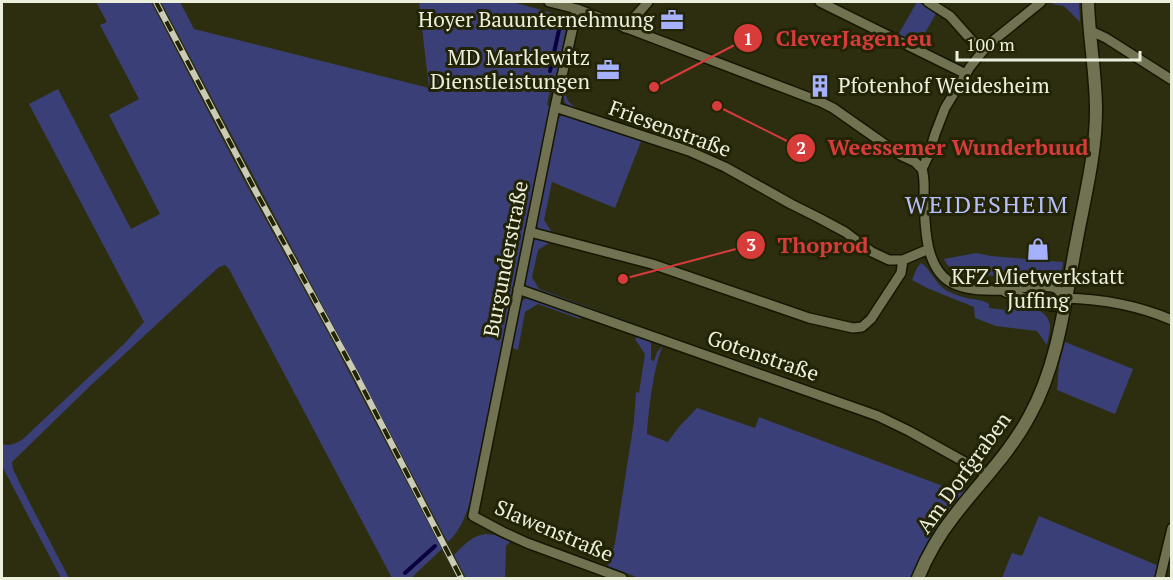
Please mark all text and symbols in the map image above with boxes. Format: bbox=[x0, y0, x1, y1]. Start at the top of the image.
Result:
place label: Hoyer Bauunternehmung bbox=[418, 5, 655, 33]
office icon: Hoyer Bauunternehmung bbox=[659, 7, 685, 33]
callout: CleverJagen.eu bbox=[733, 18, 944, 58]
text: CleverJagen.eu bbox=[776, 23, 933, 52]
scale bar bbox=[957, 24, 1140, 62]
text: 1 bbox=[743, 26, 753, 50]
text: 100 m bbox=[966, 32, 1015, 56]
place label: MD Marklewitz Dienstleistungen bbox=[430, 43, 591, 95]
office icon: MD Marklewitz Dienstleistungen bbox=[595, 57, 621, 83]
place label: Pfotenhof Weidesheim bbox=[838, 71, 1050, 99]
building icon: Pfotenhof Weidesheim bbox=[807, 73, 833, 99]
street label: Friesenstraße bbox=[605, 93, 735, 163]
callout: Weessemer Wunderbuud bbox=[786, 128, 1100, 168]
text: Weessemer Wunderbuud bbox=[828, 132, 1088, 161]
text: 2 bbox=[796, 135, 806, 159]
street label: Burgunderstraße bbox=[476, 178, 534, 339]
district label: WEIDESHEIM bbox=[905, 188, 1069, 220]
callout: Thoprod bbox=[736, 225, 881, 265]
text: Thoprod bbox=[778, 230, 868, 259]
text: 3 bbox=[746, 232, 756, 256]
shop icon: KFZ Mietwerkstatt Juffing bbox=[1025, 236, 1051, 262]
place label: KFZ Mietwerkstatt Juffing bbox=[951, 262, 1125, 314]
street label: Gotenstraße bbox=[704, 323, 823, 387]
street label: Am Dorfgraben bbox=[910, 406, 1017, 539]
street label: Slawenstraße bbox=[491, 493, 618, 568]

